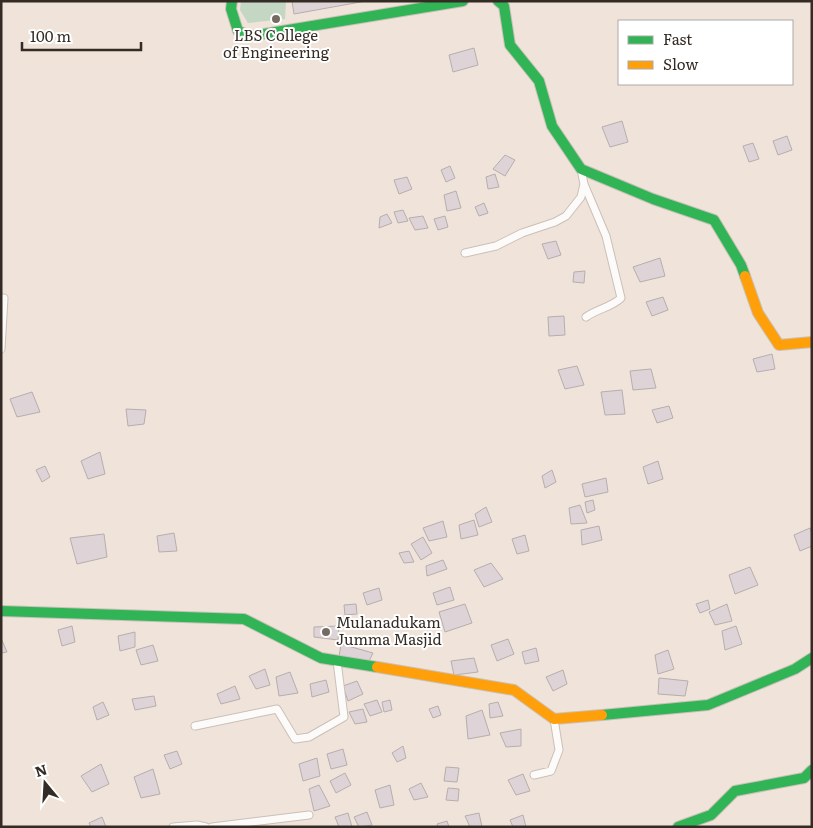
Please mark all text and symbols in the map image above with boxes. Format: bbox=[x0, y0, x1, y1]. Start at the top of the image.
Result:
marker: LBS College of Engineering bbox=[270, 13, 282, 25]
scale bar bbox=[22, 20, 141, 52]
legend bbox=[618, 20, 793, 85]
place label: LBS College of Engineering bbox=[223, 23, 330, 63]
text: 100 m bbox=[30, 24, 71, 47]
text: Fast bbox=[663, 27, 692, 50]
text: Slow bbox=[663, 52, 698, 75]
place label: Mulanadukam Jumma Masjid bbox=[336, 610, 442, 650]
marker: Mulanadukam Jumma Masjid bbox=[320, 626, 332, 638]
north arrow bbox=[20, 758, 70, 808]
text: N bbox=[32, 758, 50, 781]

